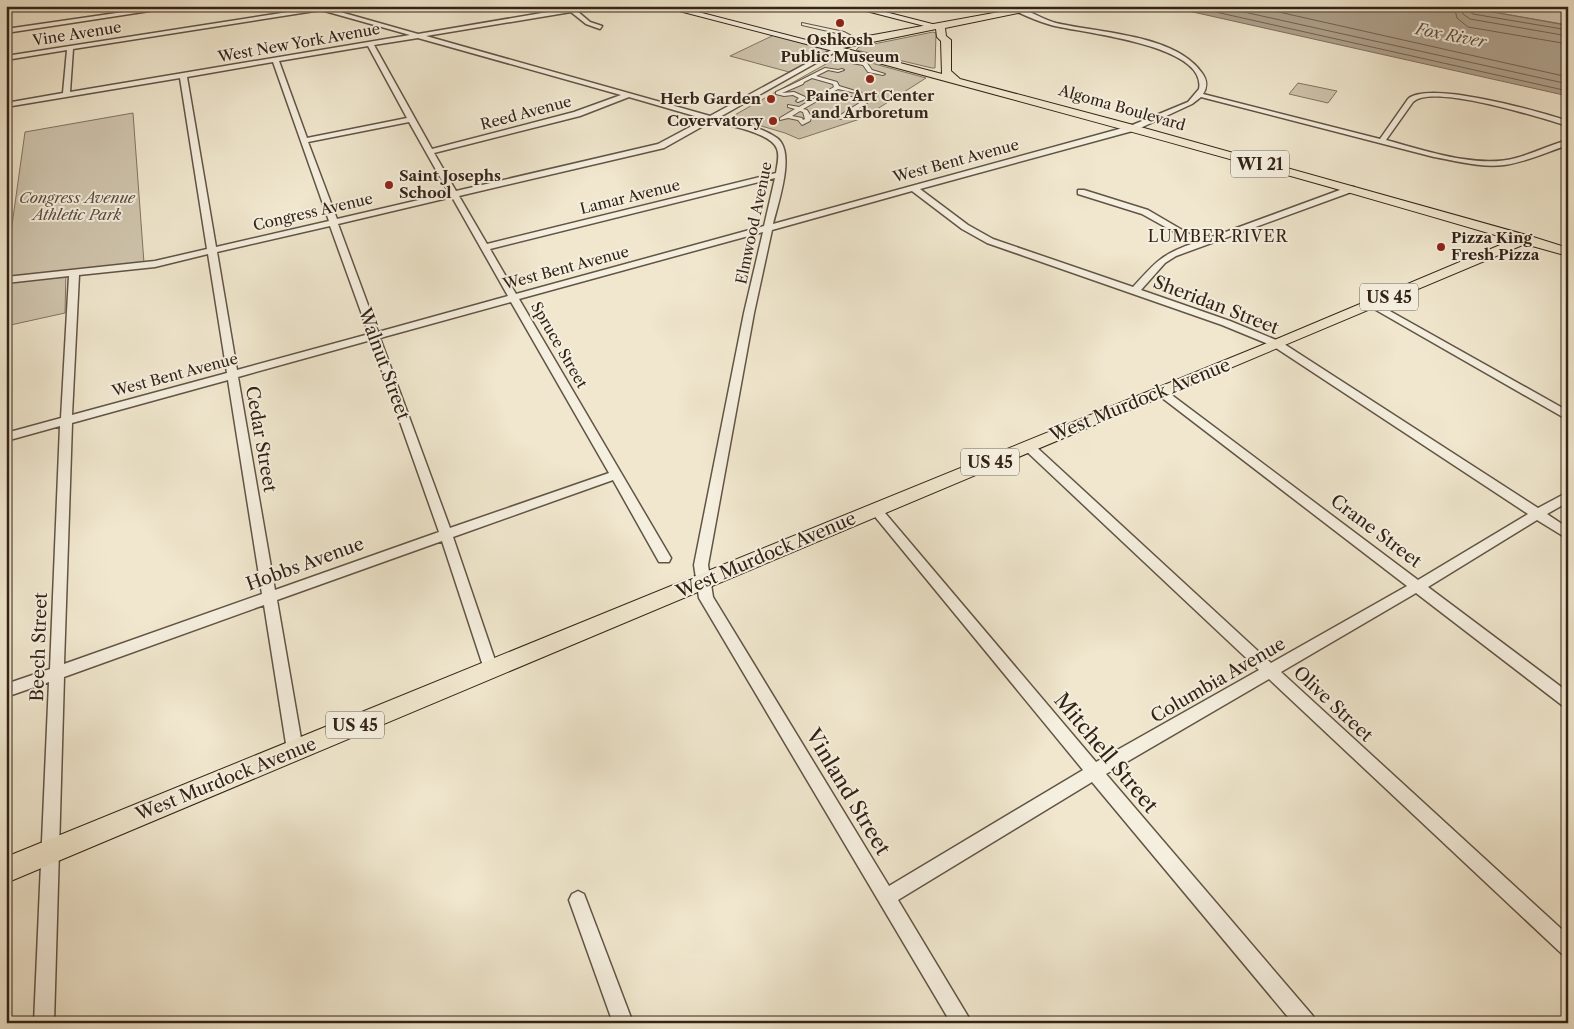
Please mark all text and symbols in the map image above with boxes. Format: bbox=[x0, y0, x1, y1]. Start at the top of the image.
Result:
street label: Vine Avenue bbox=[30, 17, 123, 50]
marker: Oshkosh Public Museum bbox=[834, 17, 846, 29]
water label: Fox River bbox=[1412, 18, 1490, 52]
street label: West New York Avenue bbox=[215, 19, 382, 66]
place label: Oshkosh Public Museum bbox=[780, 30, 900, 66]
marker: Paine Art Center and Arboretum bbox=[864, 73, 876, 85]
street label: Algoma Boulevard bbox=[1056, 80, 1188, 135]
place label: Paine Art Center and Arboretum bbox=[806, 86, 935, 122]
place label: Herb Garden bbox=[660, 89, 762, 108]
street label: Reed Avenue bbox=[478, 91, 574, 134]
marker: Herb Garden bbox=[765, 93, 777, 105]
place label: Covervatory bbox=[667, 111, 764, 130]
marker: Covervatory bbox=[767, 115, 779, 127]
street label: West Bent Avenue bbox=[890, 135, 1021, 187]
road number: WI 21 bbox=[1231, 150, 1289, 178]
street label: Elmwood Avenue bbox=[731, 160, 776, 286]
place label: Saint Josephs School bbox=[399, 166, 501, 202]
street label: Lamar Avenue bbox=[578, 175, 682, 218]
marker: Saint Josephs School bbox=[383, 179, 395, 191]
park label: Congress Avenue Athletic Park bbox=[19, 188, 136, 224]
street label: Congress Avenue bbox=[251, 188, 375, 235]
district label: LUMBER RIVER bbox=[1148, 226, 1288, 246]
place label: Pizza King Fresh Pizza bbox=[1451, 228, 1540, 264]
marker: Pizza King Fresh Pizza bbox=[1435, 241, 1447, 253]
street label: West Bent Avenue bbox=[500, 242, 631, 294]
street label: Sheridan Street bbox=[1150, 271, 1282, 339]
road number: US 45 bbox=[1360, 284, 1418, 310]
street label: Spruce Street bbox=[527, 298, 592, 392]
street label: Walnut Street bbox=[353, 304, 415, 424]
street label: West Bent Avenue bbox=[109, 349, 240, 401]
street label: West Murdock Avenue bbox=[1045, 354, 1234, 447]
street label: Cedar Street bbox=[241, 384, 281, 494]
road number: US 45 bbox=[961, 448, 1019, 476]
street label: Crane Street bbox=[1326, 490, 1426, 573]
street label: West Murdock Avenue bbox=[672, 507, 859, 603]
street label: Hobbs Avenue bbox=[243, 533, 367, 595]
street label: Beech Street bbox=[26, 591, 52, 702]
street label: Columbia Avenue bbox=[1147, 633, 1289, 727]
street label: Olive Street bbox=[1289, 662, 1378, 747]
street label: Mitchell Street bbox=[1049, 688, 1164, 818]
road number: US 45 bbox=[326, 712, 384, 738]
street label: Vinland Street bbox=[800, 723, 896, 860]
street label: West Murdock Avenue bbox=[131, 733, 320, 826]

